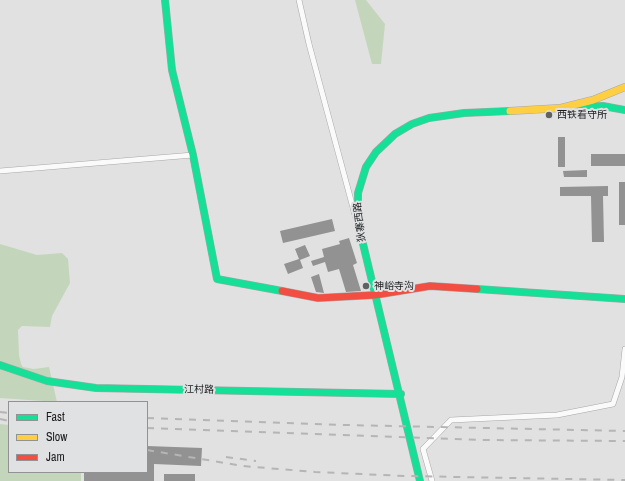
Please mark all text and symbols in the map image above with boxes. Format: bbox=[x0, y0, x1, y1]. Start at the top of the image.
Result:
place label: 西铁看守所 bbox=[557, 109, 607, 121]
marker: 西铁看守所 bbox=[544, 110, 554, 120]
street label: 狄寨西路 bbox=[352, 201, 368, 243]
place label: 神峪寺沟 bbox=[374, 280, 414, 292]
marker: 神峪寺沟 bbox=[361, 281, 371, 291]
street label: 江村路 bbox=[184, 384, 214, 396]
legend bbox=[8, 401, 148, 473]
text: Fast bbox=[46, 409, 65, 425]
text: Slow bbox=[46, 429, 67, 445]
text: Jam bbox=[46, 449, 65, 465]

